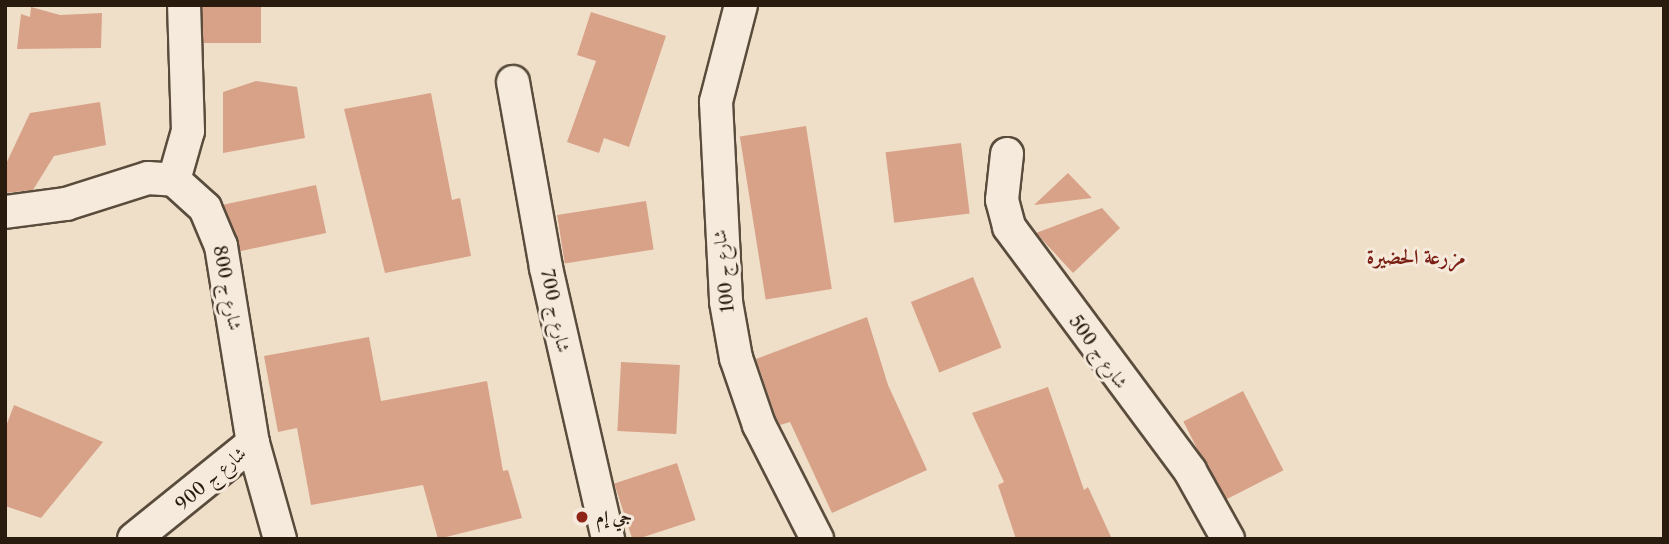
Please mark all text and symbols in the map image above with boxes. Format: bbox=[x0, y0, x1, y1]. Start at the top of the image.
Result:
street label: شارع ج 100 bbox=[709, 229, 739, 313]
street label: شارع ج 800 bbox=[208, 244, 246, 332]
district label: مزرعة الحضيرة bbox=[1366, 244, 1466, 270]
street label: شارع ج 700 bbox=[536, 267, 574, 355]
street label: شارع ج 500 bbox=[1064, 311, 1132, 393]
street label: شارع ج 900 bbox=[171, 443, 251, 515]
place label: جي إم bbox=[596, 506, 632, 528]
marker: جي إم bbox=[574, 509, 590, 525]

